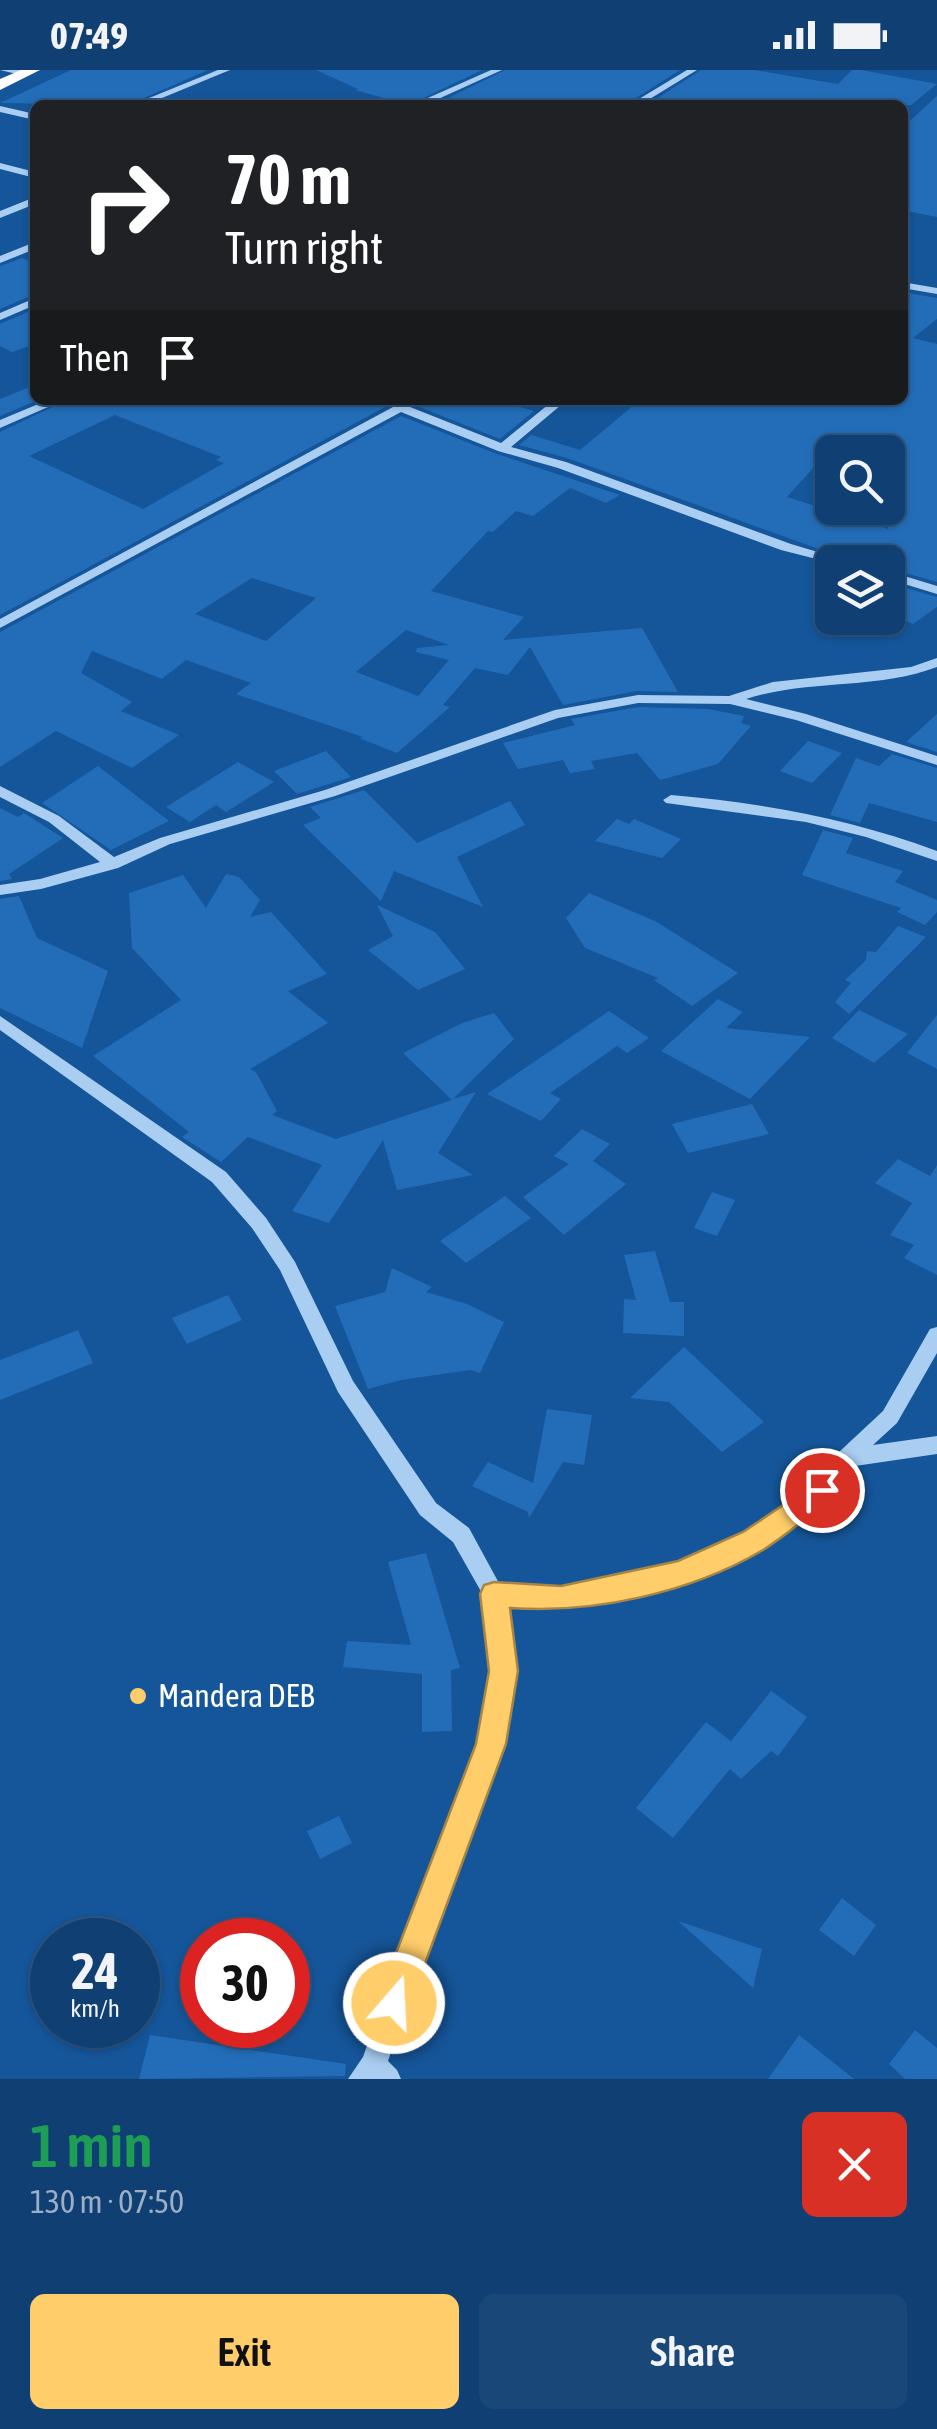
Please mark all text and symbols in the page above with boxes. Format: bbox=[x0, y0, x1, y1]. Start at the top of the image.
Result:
text: 07:49 bbox=[50, 14, 128, 57]
text: 70 m bbox=[225, 139, 351, 219]
icon: right bbox=[60, 140, 190, 270]
text: Turn right bbox=[225, 222, 383, 274]
icon: arrive bbox=[150, 330, 205, 385]
text: Then bbox=[60, 336, 130, 379]
map controls bbox=[815, 435, 905, 635]
button: search bbox=[815, 435, 905, 525]
button: layers bbox=[815, 545, 905, 635]
pin bbox=[780, 1448, 865, 1533]
icon: arrive bbox=[795, 1463, 850, 1518]
place label: Mandera DEB bbox=[158, 1677, 314, 1714]
marker: Mandera DEB bbox=[127, 1685, 149, 1707]
speed limit sign: 30 bbox=[180, 1918, 310, 2048]
text: 24 bbox=[71, 1942, 118, 2000]
position arrow bbox=[342, 1951, 446, 2055]
text: km/h bbox=[70, 1994, 120, 2022]
text: 1 min bbox=[30, 2111, 153, 2180]
button: close bbox=[802, 2112, 907, 2217]
text: 130 m · 07:50 bbox=[30, 2183, 184, 2220]
button: Exit bbox=[30, 2294, 459, 2409]
button: Share bbox=[479, 2294, 907, 2409]

